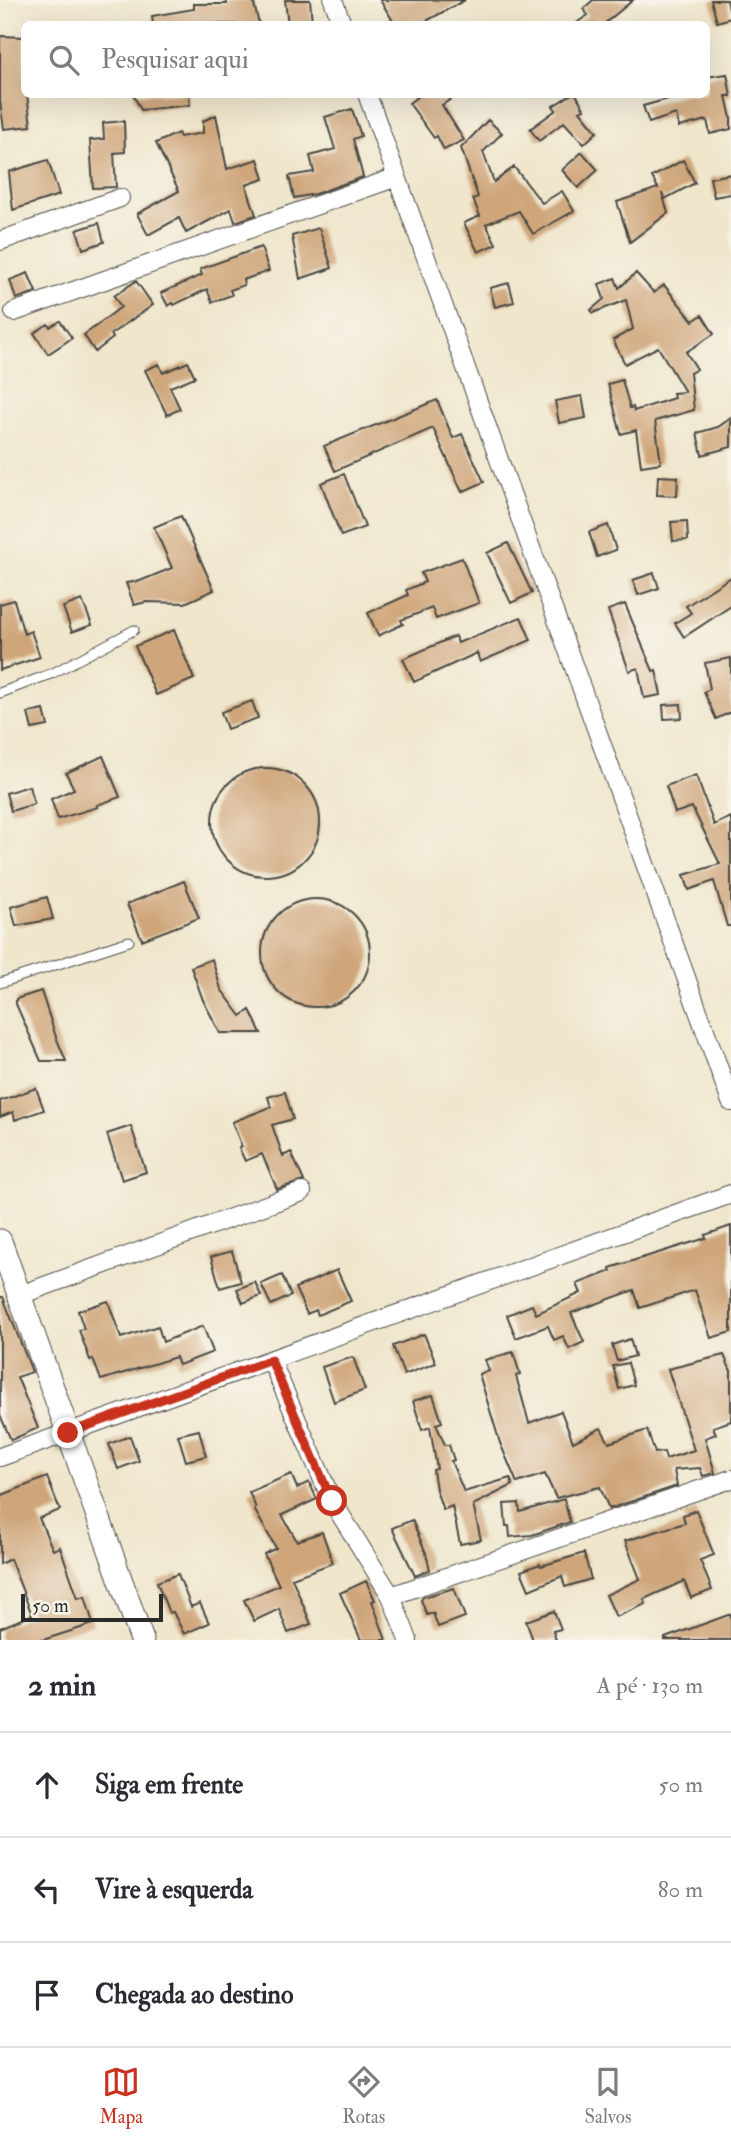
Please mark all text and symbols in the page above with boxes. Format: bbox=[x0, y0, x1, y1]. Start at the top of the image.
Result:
search box bbox=[21, 21, 710, 98]
icon: search bbox=[45, 41, 83, 79]
text: Pesquisar aqui bbox=[101, 44, 249, 76]
route end bbox=[52, 1417, 83, 1448]
route start bbox=[316, 1485, 347, 1516]
scale bar bbox=[21, 1591, 163, 1623]
text: 50 m bbox=[32, 1594, 69, 1618]
text: 2 min bbox=[28, 1667, 96, 1704]
text: A pé · 130 m bbox=[597, 1671, 703, 1700]
icon: ahead bbox=[28, 1766, 66, 1804]
text: Siga em frente bbox=[95, 1769, 243, 1801]
text: 50 m bbox=[659, 1770, 703, 1799]
icon: left bbox=[28, 1871, 66, 1909]
text: Vire à esquerda bbox=[95, 1874, 253, 1906]
text: 80 m bbox=[658, 1875, 703, 1904]
icon: arrive bbox=[28, 1976, 66, 2014]
text: Chegada ao destino bbox=[95, 1979, 293, 2011]
tab: Mapa bbox=[100, 2063, 143, 2129]
tab: Rotas bbox=[342, 2063, 385, 2129]
tab: Salvos bbox=[585, 2063, 631, 2129]

